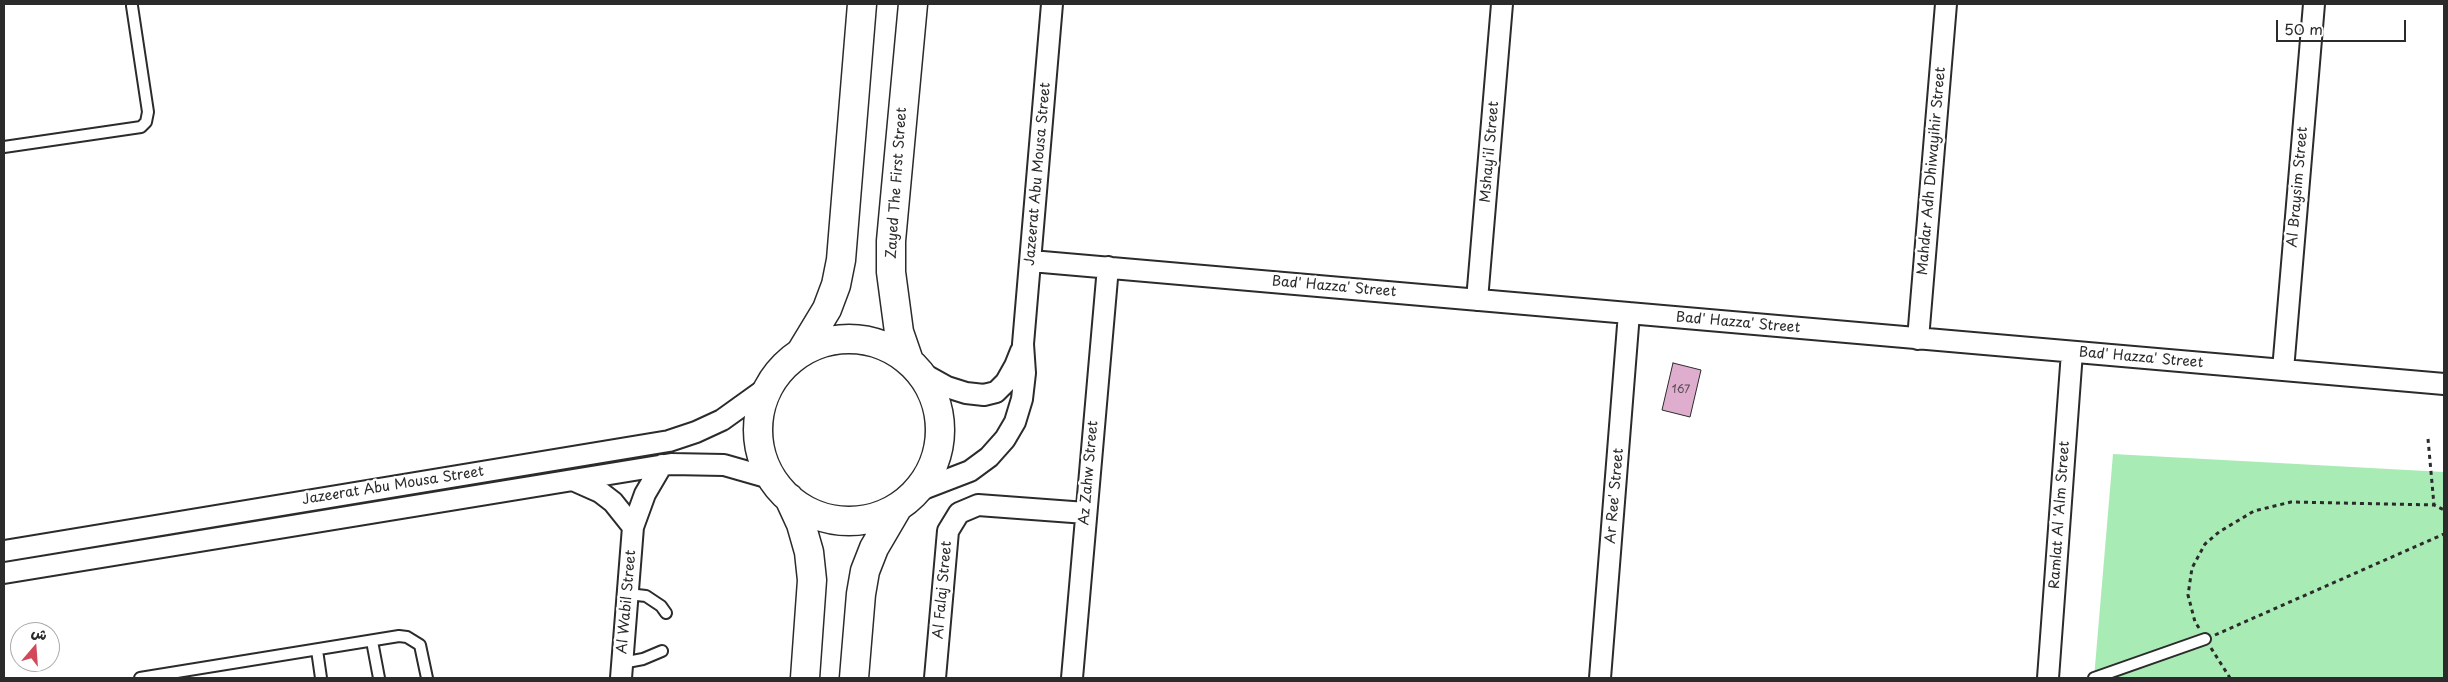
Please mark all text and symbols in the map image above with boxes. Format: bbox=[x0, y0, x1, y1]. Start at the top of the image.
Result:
scale bar bbox=[2278, 10, 2408, 42]
text: 50 m bbox=[2284, 17, 2323, 40]
street label: Mahdar Adh Dhiwayihir Street bbox=[1915, 66, 1949, 276]
street label: Jazeerat Abu Mousa Street bbox=[1022, 82, 1054, 266]
street label: Mshay'il Street bbox=[1477, 101, 1503, 203]
street label: Zayed The First Street bbox=[883, 107, 911, 259]
street label: Al Braysim Street bbox=[2284, 126, 2312, 248]
street label: Bad' Hazza' Street bbox=[1271, 273, 1397, 301]
street label: Bad' Hazza' Street bbox=[1675, 309, 1801, 337]
street label: Bad' Hazza' Street bbox=[2078, 344, 2204, 372]
house number: 167 bbox=[1672, 383, 1690, 397]
street label: Az Zahw Street bbox=[1076, 420, 1102, 526]
street label: Ramlat Al 'Alm Street bbox=[2046, 440, 2074, 590]
street label: Ar Ree' Street bbox=[1602, 448, 1628, 544]
street label: Jazeerat Abu Mousa Street bbox=[301, 463, 485, 509]
street label: Al Falaj Street bbox=[930, 540, 956, 640]
street label: Al Wabil Street bbox=[614, 549, 640, 655]
text: ش bbox=[29, 621, 50, 646]
north arrow bbox=[10, 622, 60, 672]

